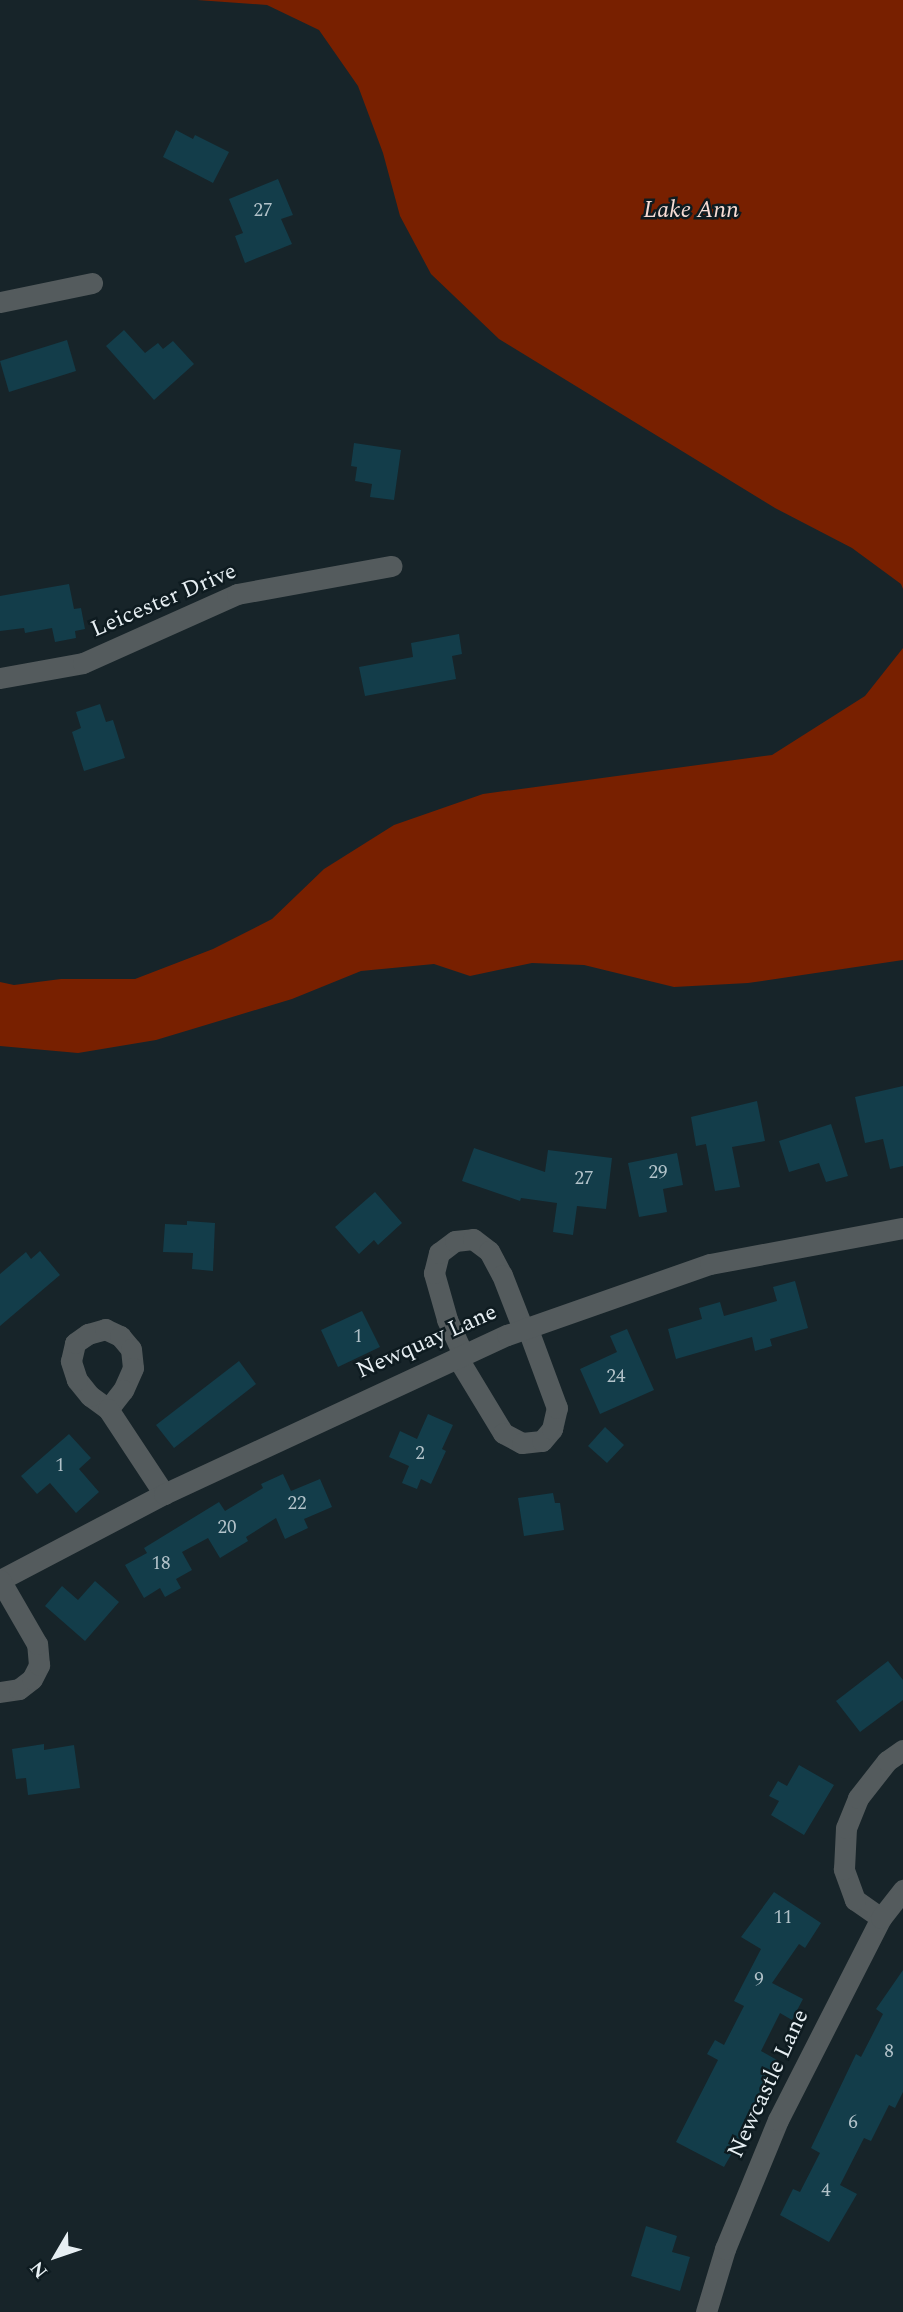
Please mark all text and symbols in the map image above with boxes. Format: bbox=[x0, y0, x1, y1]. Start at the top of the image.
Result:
water label: Lake Ann bbox=[643, 197, 739, 225]
house number: 27 bbox=[254, 200, 272, 222]
street label: Leicester Drive bbox=[87, 558, 241, 644]
house number: 29 bbox=[649, 1162, 667, 1184]
house number: 27 bbox=[575, 1168, 593, 1190]
street label: Newquay Lane bbox=[353, 1299, 501, 1385]
house number: 1 bbox=[353, 1326, 363, 1348]
house number: 24 bbox=[607, 1366, 625, 1388]
house number: 2 bbox=[415, 1443, 425, 1465]
house number: 1 bbox=[55, 1455, 65, 1477]
house number: 22 bbox=[288, 1493, 306, 1515]
house number: 20 bbox=[218, 1517, 236, 1539]
house number: 18 bbox=[152, 1553, 170, 1575]
house number: 11 bbox=[774, 1907, 792, 1929]
house number: 9 bbox=[754, 1969, 764, 1991]
street label: Newcastle Lane bbox=[722, 2005, 816, 2163]
house number: 8 bbox=[884, 2041, 894, 2063]
house number: 6 bbox=[848, 2112, 858, 2134]
house number: 4 bbox=[821, 2180, 831, 2202]
north arrow bbox=[21, 2221, 91, 2291]
text: N bbox=[23, 2254, 55, 2285]

